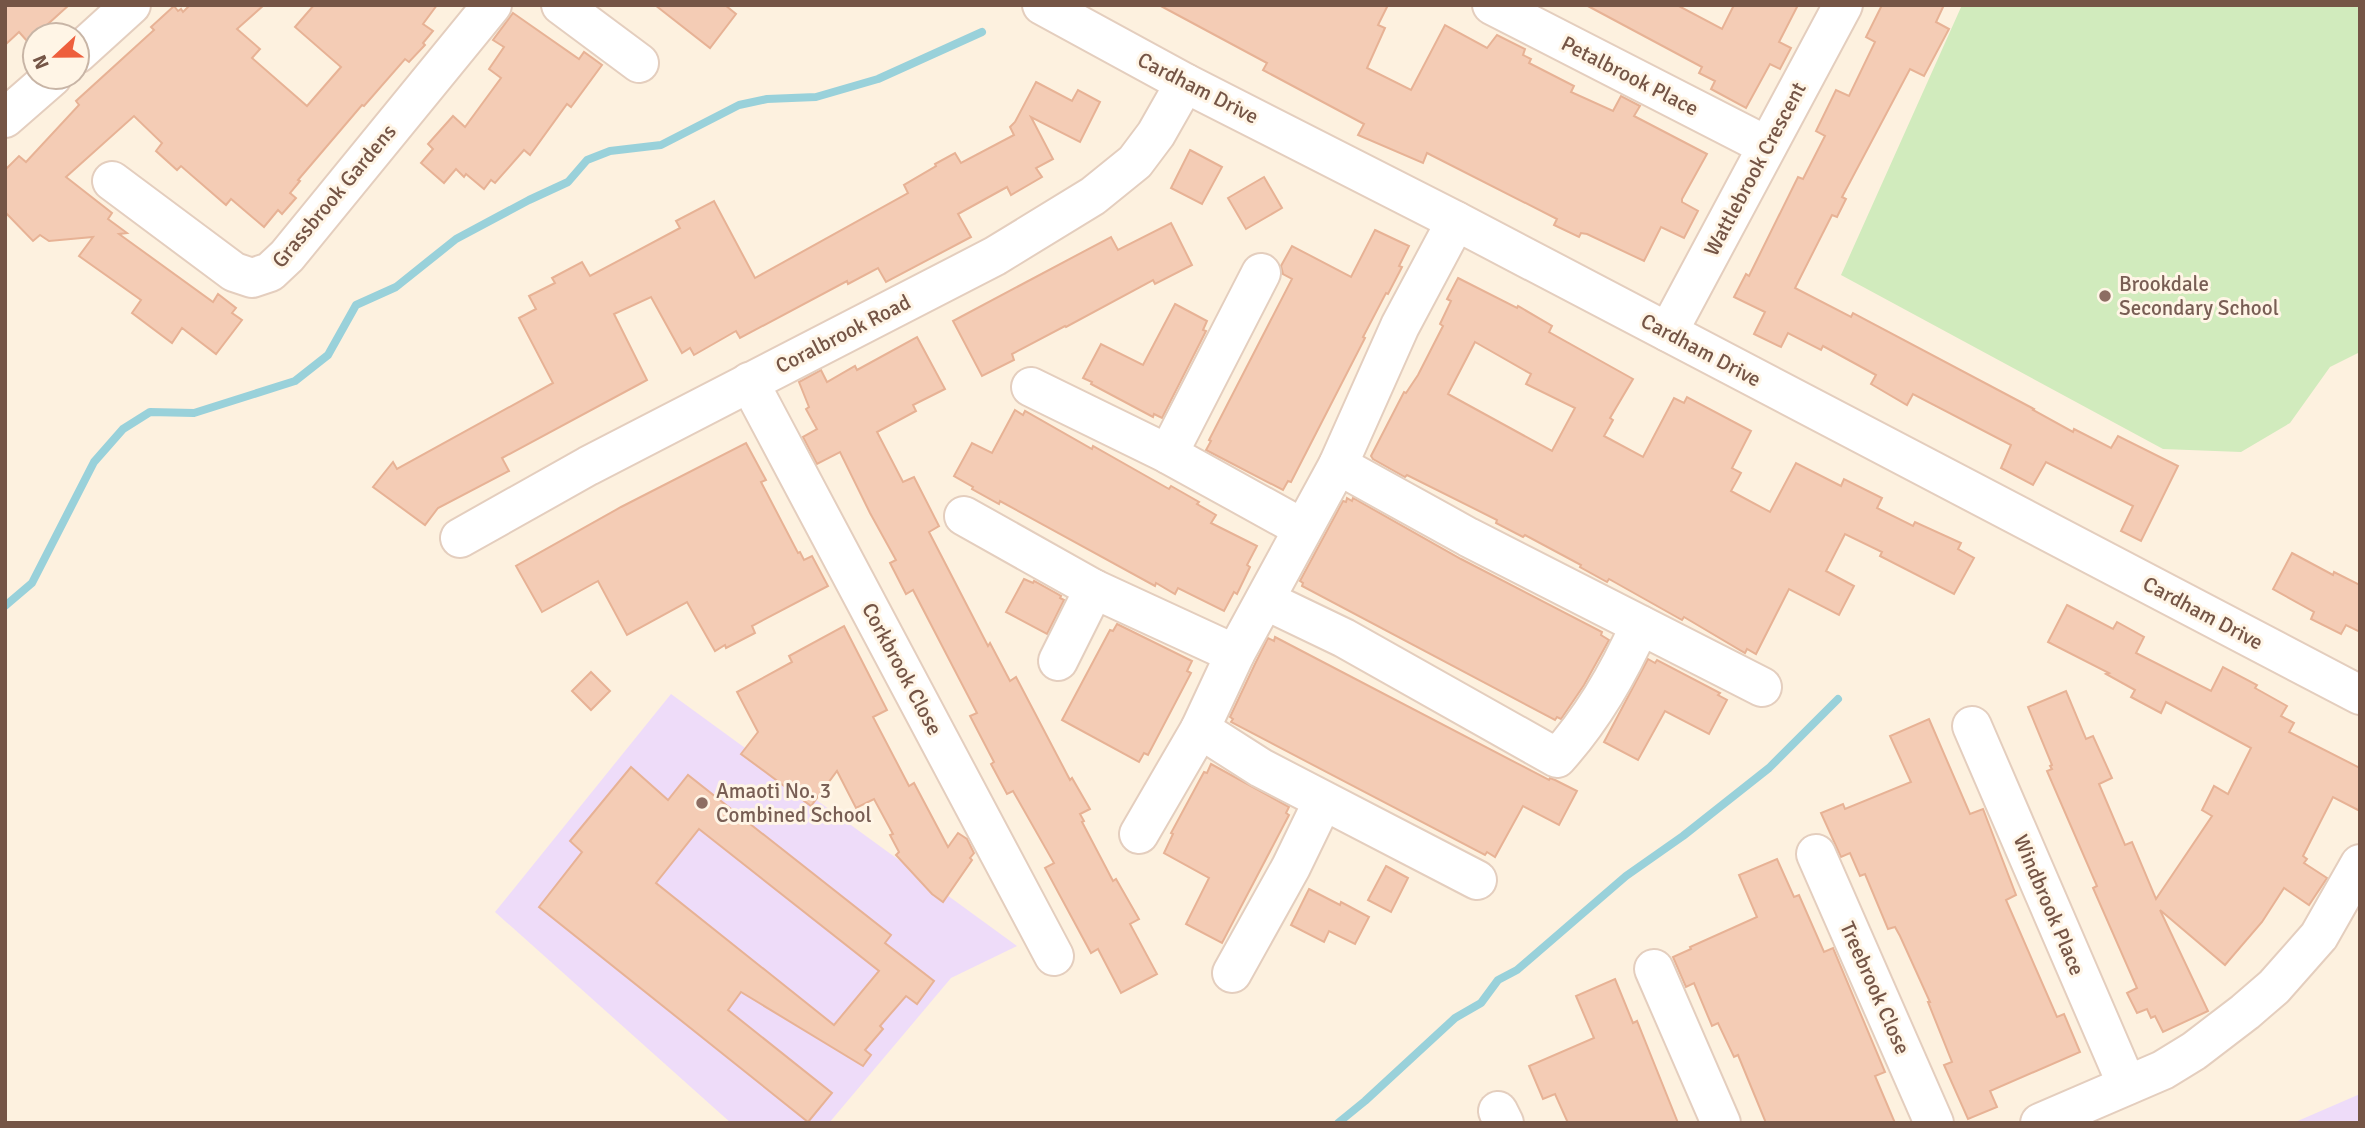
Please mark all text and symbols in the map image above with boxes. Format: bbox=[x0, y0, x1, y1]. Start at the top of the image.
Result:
north arrow bbox=[21, 21, 91, 91]
street label: Petalbrook Place bbox=[1557, 30, 1703, 122]
street label: Cardham Drive bbox=[1133, 46, 1263, 130]
text: N bbox=[28, 51, 55, 73]
street label: Wattlebrook Crescent bbox=[1698, 78, 1812, 260]
street label: Grassbrook Gardens bbox=[266, 119, 402, 273]
place label: Brookdale Secondary School bbox=[2119, 271, 2279, 321]
marker: Brookdale Secondary School bbox=[2097, 288, 2113, 304]
street label: Coralbrook Road bbox=[771, 289, 915, 379]
street label: Cardham Drive bbox=[1637, 307, 1765, 393]
street label: Cardham Drive bbox=[2139, 570, 2267, 656]
street label: Corkbrook Close bbox=[856, 598, 948, 740]
place label: Amaoti No. 3 Combined School bbox=[716, 778, 872, 828]
marker: Amaoti No. 3 Combined School bbox=[694, 795, 710, 811]
street label: Windbrook Place bbox=[2008, 831, 2090, 979]
street label: Treebrook Close bbox=[1834, 918, 1916, 1058]

